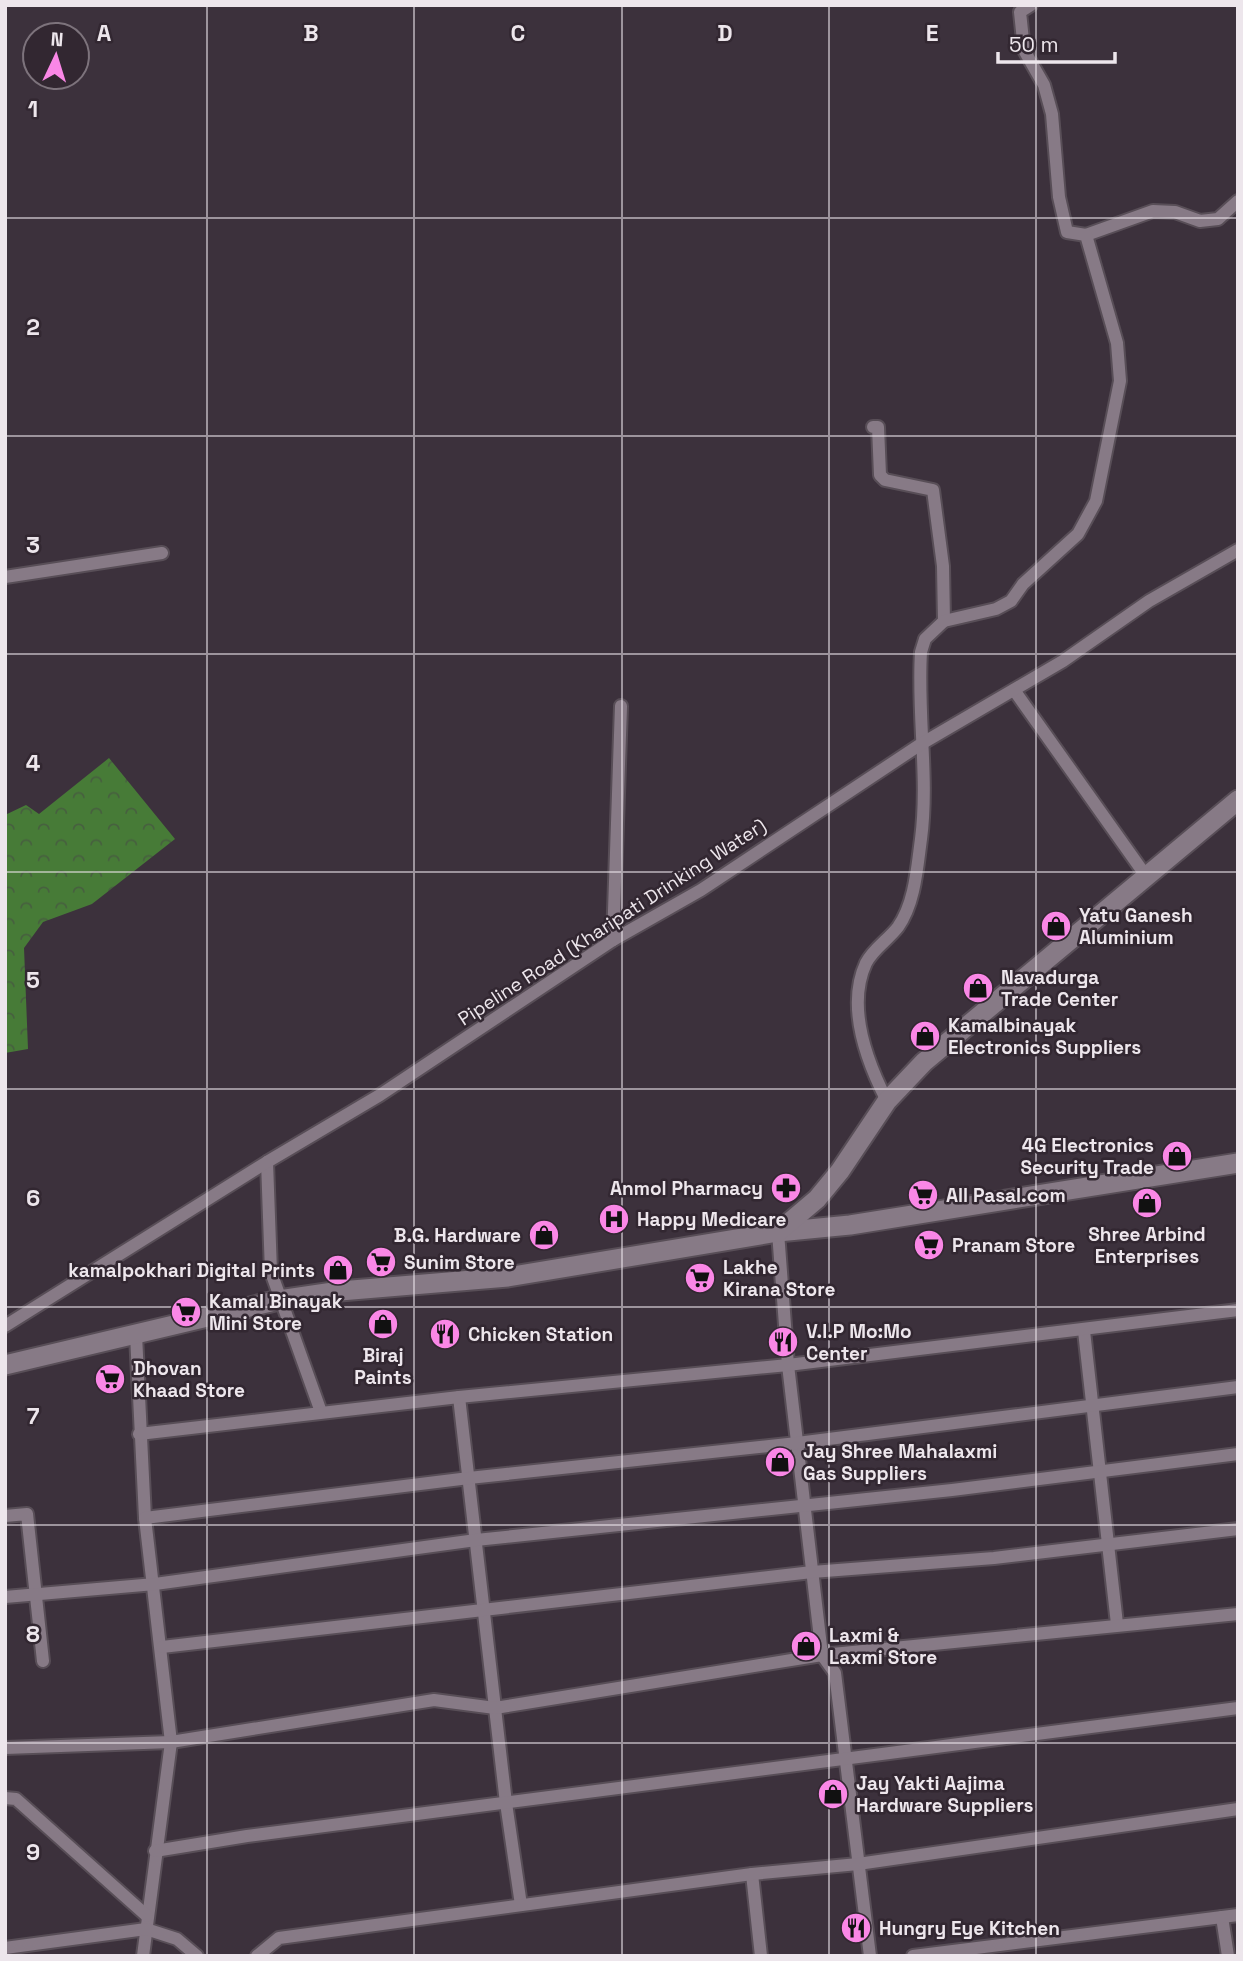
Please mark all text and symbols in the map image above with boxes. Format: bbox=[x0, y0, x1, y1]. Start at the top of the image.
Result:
text: A bbox=[97, 18, 112, 48]
text: B bbox=[303, 18, 319, 48]
text: C bbox=[511, 18, 525, 48]
text: D bbox=[717, 18, 733, 48]
text: E bbox=[926, 18, 938, 48]
north arrow bbox=[21, 21, 91, 91]
scale bar bbox=[998, 21, 1115, 65]
text: N bbox=[50, 27, 64, 52]
text: 50 m bbox=[1009, 31, 1059, 58]
text: 1 bbox=[28, 94, 38, 124]
text: 2 bbox=[26, 312, 40, 342]
text: 3 bbox=[26, 530, 40, 560]
text: 4 bbox=[26, 748, 41, 778]
street label: Pipeline Road (Kharipati Drinking Water) bbox=[453, 813, 771, 1031]
place label: Yatu Ganesh Aluminium bbox=[1079, 903, 1193, 950]
shop icon: Yatu Ganesh Aluminium bbox=[1039, 909, 1073, 943]
text: 5 bbox=[26, 965, 40, 995]
place label: Navadurga Trade Center bbox=[1001, 965, 1118, 1012]
shop icon: Navadurga Trade Center bbox=[961, 971, 995, 1005]
place label: Kamalbinayak Electronics Suppliers bbox=[948, 1013, 1141, 1060]
shop icon: Kamalbinayak Electronics Suppliers bbox=[908, 1019, 942, 1053]
place label: 4G Electronics Security Trade bbox=[1020, 1133, 1154, 1180]
shop icon: 4G Electronics Security Trade bbox=[1160, 1139, 1194, 1173]
pharmacy icon: Anmol Pharmacy bbox=[769, 1171, 803, 1205]
place label: Anmol Pharmacy bbox=[610, 1176, 763, 1201]
supermarket icon: All Pasal.com bbox=[906, 1178, 940, 1212]
text: 6 bbox=[26, 1183, 40, 1213]
place label: All Pasal.com bbox=[946, 1183, 1066, 1208]
shop icon: Shree Arbind Enterprises bbox=[1130, 1186, 1164, 1220]
hospital icon: Happy Medicare bbox=[597, 1202, 631, 1236]
place label: Happy Medicare bbox=[637, 1207, 786, 1232]
shop icon: B.G. Hardware bbox=[527, 1218, 561, 1252]
place label: Shree Arbind Enterprises bbox=[1088, 1222, 1206, 1269]
place label: B.G. Hardware bbox=[394, 1223, 521, 1248]
supermarket icon: Pranam Store bbox=[912, 1228, 946, 1262]
place label: Pranam Store bbox=[952, 1233, 1075, 1258]
supermarket icon: Sunim Store bbox=[364, 1245, 398, 1279]
place label: Sunim Store bbox=[404, 1250, 515, 1275]
shop icon: kamalpokhari Digital Prints bbox=[321, 1253, 355, 1287]
place label: Lakhe Kirana Store bbox=[723, 1255, 835, 1302]
place label: kamalpokhari Digital Prints bbox=[68, 1258, 315, 1283]
supermarket icon: Lakhe Kirana Store bbox=[683, 1261, 717, 1295]
place label: Kamal Binayak Mini Store bbox=[209, 1289, 343, 1336]
supermarket icon: Kamal Binayak Mini Store bbox=[169, 1295, 203, 1329]
shop icon: Biraj Paints bbox=[366, 1307, 400, 1341]
restaurant icon: Chicken Station bbox=[428, 1317, 462, 1351]
place label: V.I.P Mo:Mo Center bbox=[806, 1319, 912, 1366]
place label: Chicken Station bbox=[468, 1322, 613, 1347]
restaurant icon: V.I.P Mo:Mo Center bbox=[766, 1325, 800, 1359]
place label: Biraj Paints bbox=[354, 1343, 412, 1390]
place label: Dhovan Khaad Store bbox=[133, 1356, 245, 1403]
supermarket icon: Dhovan Khaad Store bbox=[93, 1362, 127, 1396]
text: 7 bbox=[27, 1401, 40, 1431]
place label: Jay Shree Mahalaxmi Gas Suppliers bbox=[803, 1439, 997, 1486]
shop icon: Jay Shree Mahalaxmi Gas Suppliers bbox=[763, 1445, 797, 1479]
text: 8 bbox=[26, 1619, 40, 1649]
place label: Laxmi & Laxmi Store bbox=[829, 1623, 937, 1670]
shop icon: Laxmi & Laxmi Store bbox=[789, 1629, 823, 1663]
place label: Jay Yakti Aajima Hardware Suppliers bbox=[856, 1771, 1033, 1818]
shop icon: Jay Yakti Aajima Hardware Suppliers bbox=[816, 1777, 850, 1811]
text: 9 bbox=[26, 1837, 40, 1867]
restaurant icon: Hungry Eye Kitchen bbox=[839, 1911, 873, 1945]
place label: Hungry Eye Kitchen bbox=[879, 1916, 1060, 1941]

